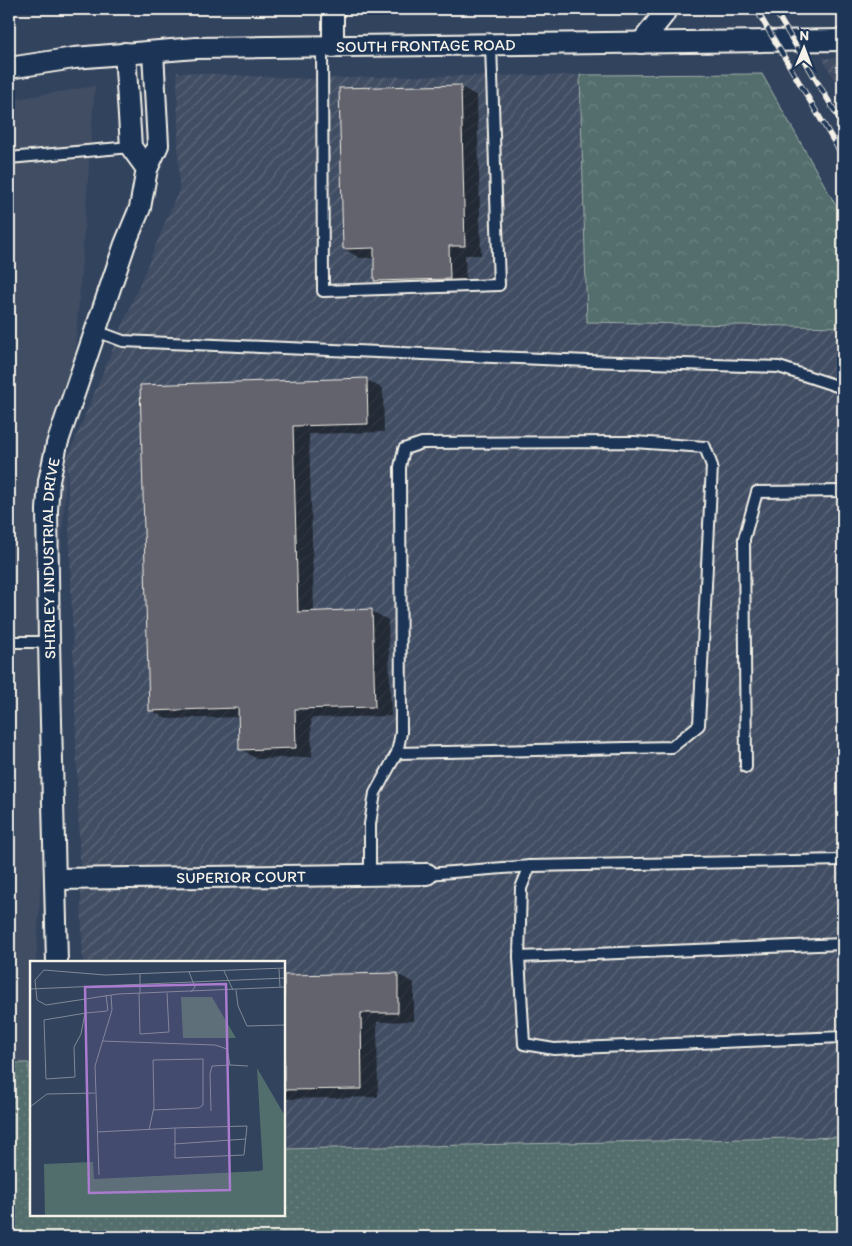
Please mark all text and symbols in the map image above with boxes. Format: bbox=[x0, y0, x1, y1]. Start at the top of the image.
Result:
north arrow bbox=[780, 22, 830, 72]
text: N bbox=[799, 27, 809, 44]
street label: SOUTH FRONTAGE ROAD bbox=[336, 35, 516, 56]
street label: SHIRLEY INDUSTRIAL DRIVE bbox=[37, 456, 63, 659]
street label: SUPERIOR COURT bbox=[176, 866, 306, 887]
inset map bbox=[30, 961, 285, 1216]

